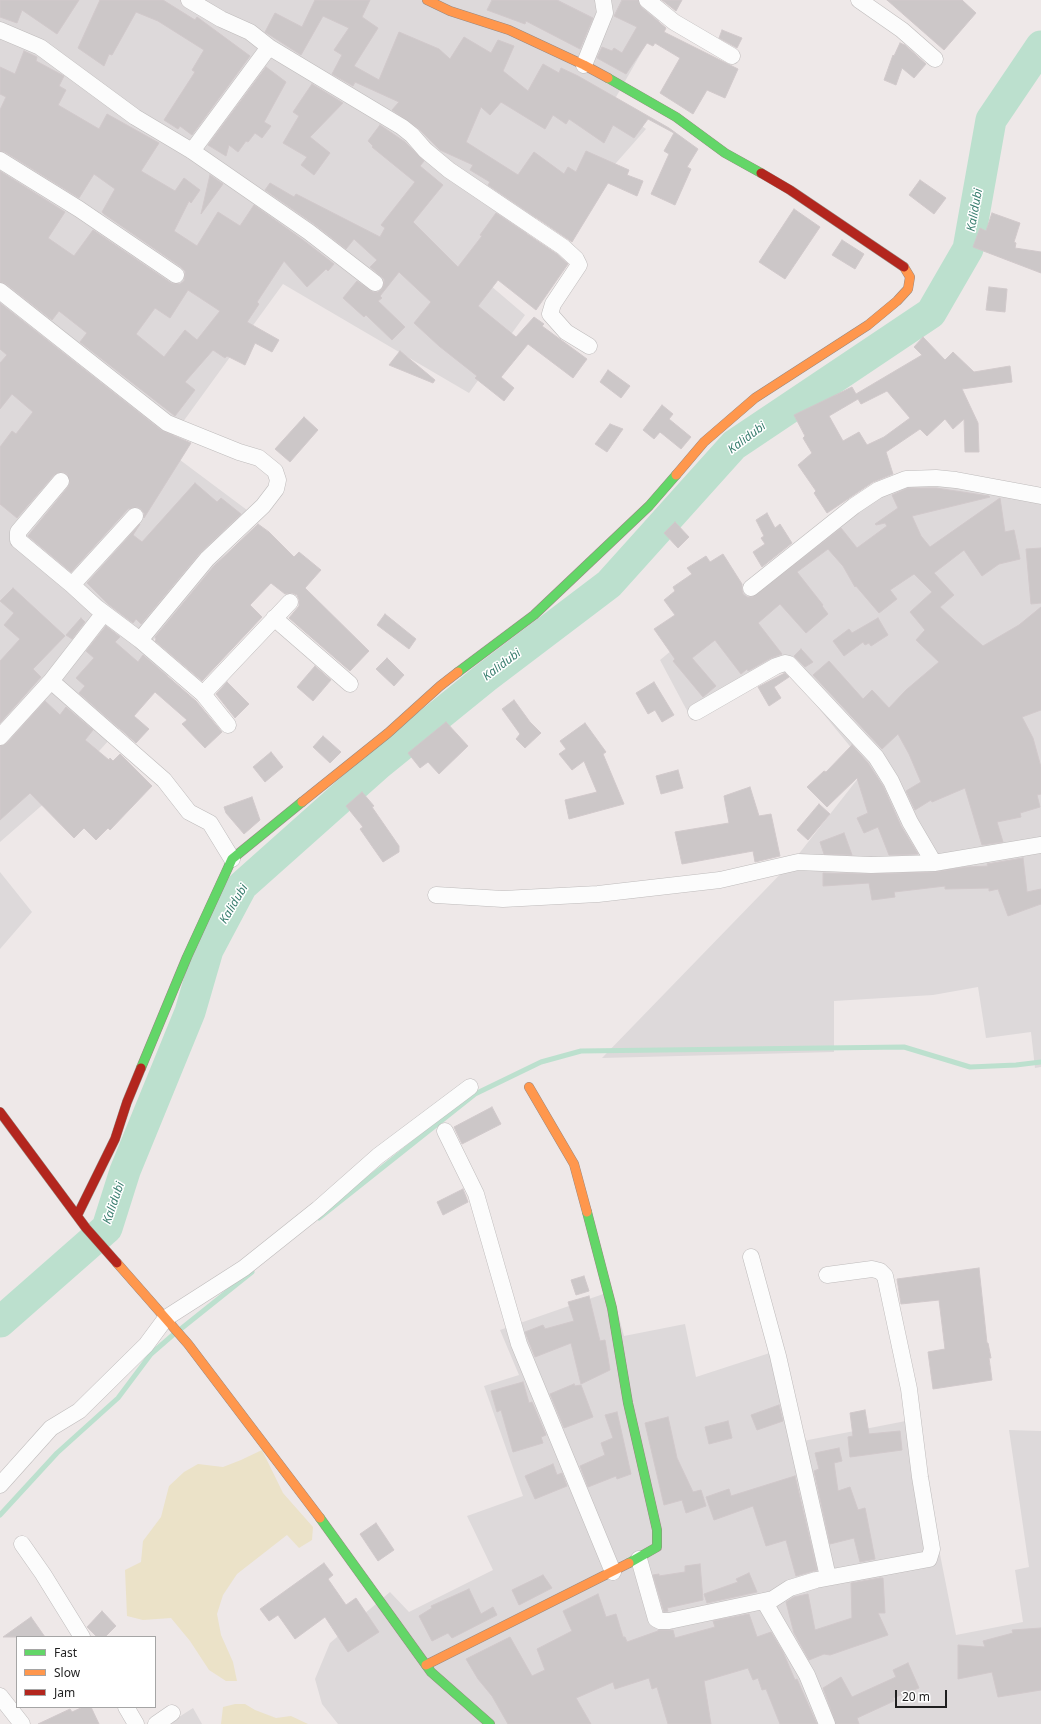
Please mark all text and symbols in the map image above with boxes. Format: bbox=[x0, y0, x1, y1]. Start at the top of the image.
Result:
water label: Kalidubi bbox=[964, 187, 986, 233]
water label: Kalidubi bbox=[725, 419, 769, 457]
water label: Kalidubi bbox=[480, 646, 524, 684]
water label: Kalidubi bbox=[217, 882, 251, 926]
water label: Kalidubi bbox=[100, 1180, 128, 1226]
legend bbox=[16, 1636, 156, 1708]
text: Fast bbox=[54, 1644, 77, 1661]
text: Slow bbox=[54, 1664, 80, 1681]
scale bar bbox=[897, 1682, 949, 1708]
text: Jam bbox=[54, 1684, 75, 1701]
text: 20 m bbox=[902, 1688, 930, 1705]

